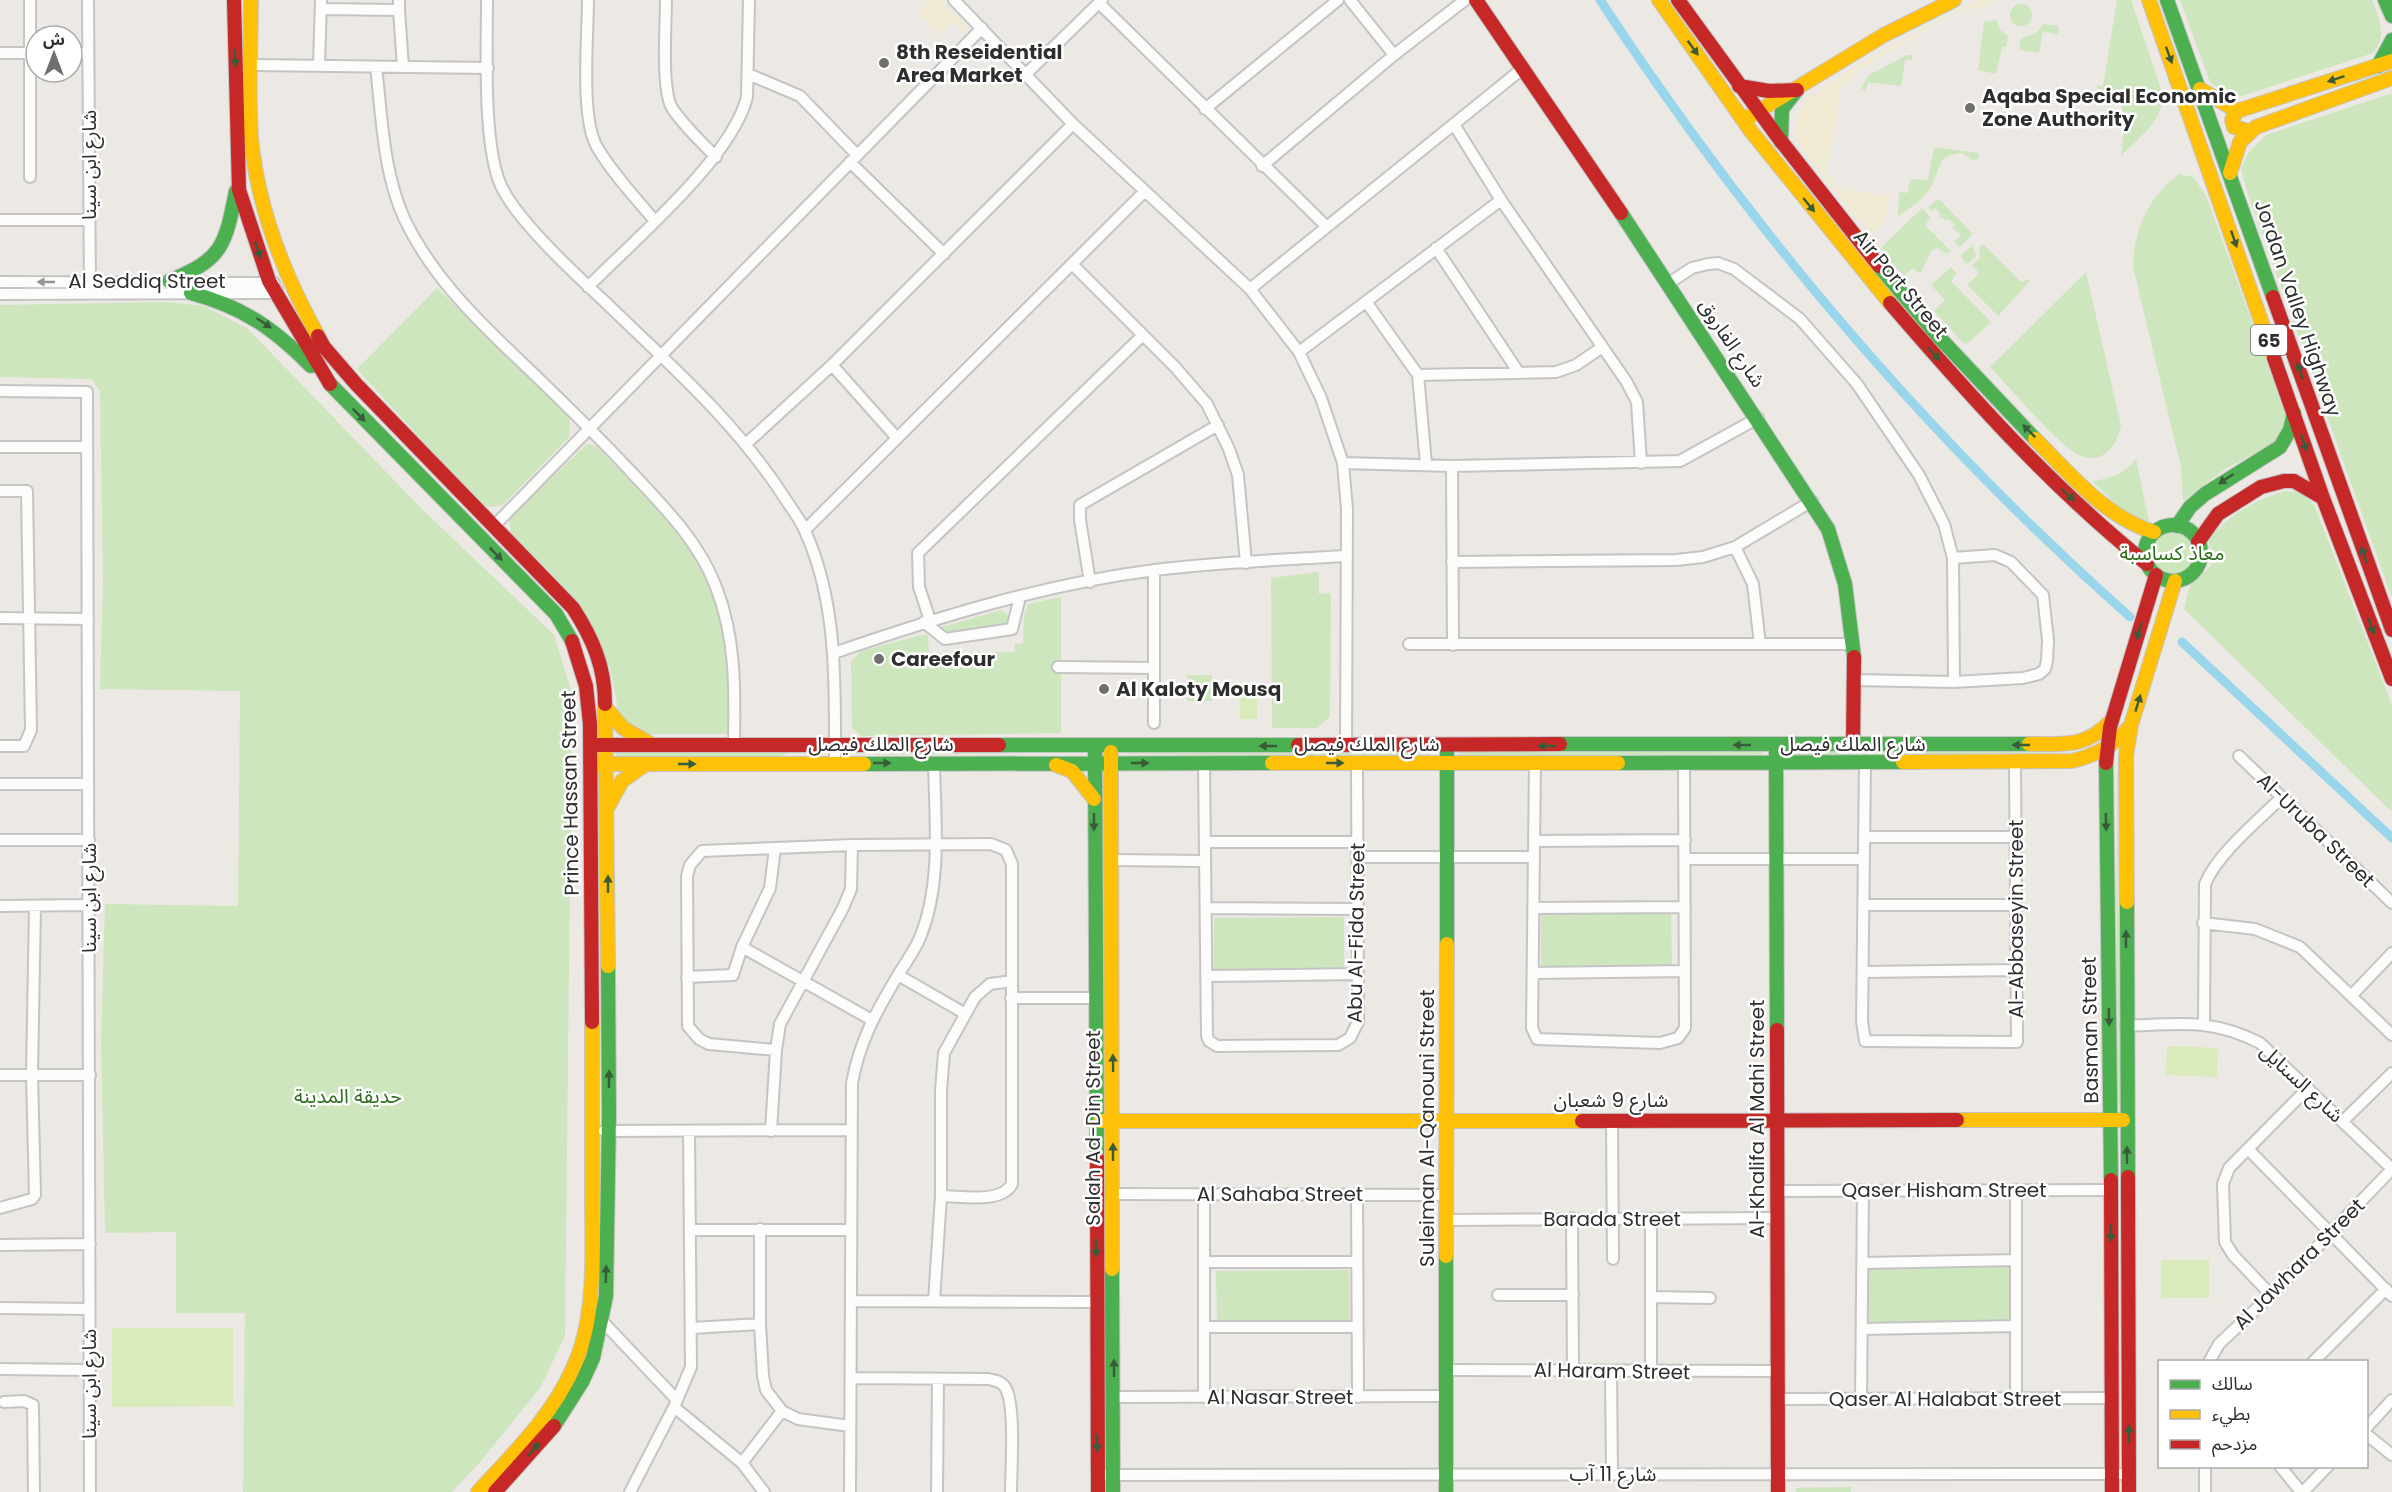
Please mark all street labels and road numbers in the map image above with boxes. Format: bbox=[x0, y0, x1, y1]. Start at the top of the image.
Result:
street label: شارع ابن سينا bbox=[75, 110, 104, 220]
street label: Jordan Valley Highway bbox=[2248, 196, 2348, 420]
street label: Air Port Street bbox=[1847, 224, 1955, 344]
street label: Al Seddiq Street bbox=[68, 267, 226, 295]
street label: شارع الفاروق bbox=[1691, 293, 1772, 394]
road number: 65 bbox=[2251, 325, 2287, 355]
street label: Prince Hassan Street bbox=[554, 690, 586, 896]
street label: شارع الملك فيصل bbox=[808, 730, 954, 759]
street label: شارع الملك فيصل bbox=[1294, 730, 1440, 759]
street label: شارع الملك فيصل bbox=[1780, 730, 1926, 759]
street label: Al-Uruba Street bbox=[2251, 766, 2381, 894]
street label: Al-Abbaseyin Street bbox=[2002, 819, 2030, 1019]
street label: شارع ابن سينا bbox=[75, 843, 104, 953]
street label: Abu Al-Fida Street bbox=[1340, 843, 1372, 1023]
street label: Basman Street bbox=[2075, 956, 2105, 1104]
street label: Suleiman Al-Qanouni Street bbox=[1413, 989, 1441, 1267]
street label: Al-Khalifa Al Mahi Street bbox=[1743, 999, 1771, 1239]
street label: Salah Ad-Din Street bbox=[1079, 1030, 1107, 1226]
street label: شارع السنايل bbox=[2254, 1037, 2350, 1130]
street label: شارع 9 شعبان bbox=[1554, 1086, 1668, 1115]
street label: Qaser Hisham Street bbox=[1842, 1176, 2046, 1204]
street label: Al Sahaba Street bbox=[1197, 1180, 1363, 1208]
street label: Al Jawhara Street bbox=[2227, 1192, 2371, 1336]
street label: Barada Street bbox=[1543, 1205, 1681, 1233]
street label: شارع ابن سينا bbox=[75, 1329, 104, 1439]
street label: Al Haram Street bbox=[1533, 1356, 1691, 1386]
street label: Al Nasar Street bbox=[1207, 1383, 1353, 1411]
street label: Qaser Al Halabat Street bbox=[1829, 1385, 2061, 1413]
street label: شارع 11 آب bbox=[1569, 1460, 1657, 1489]

